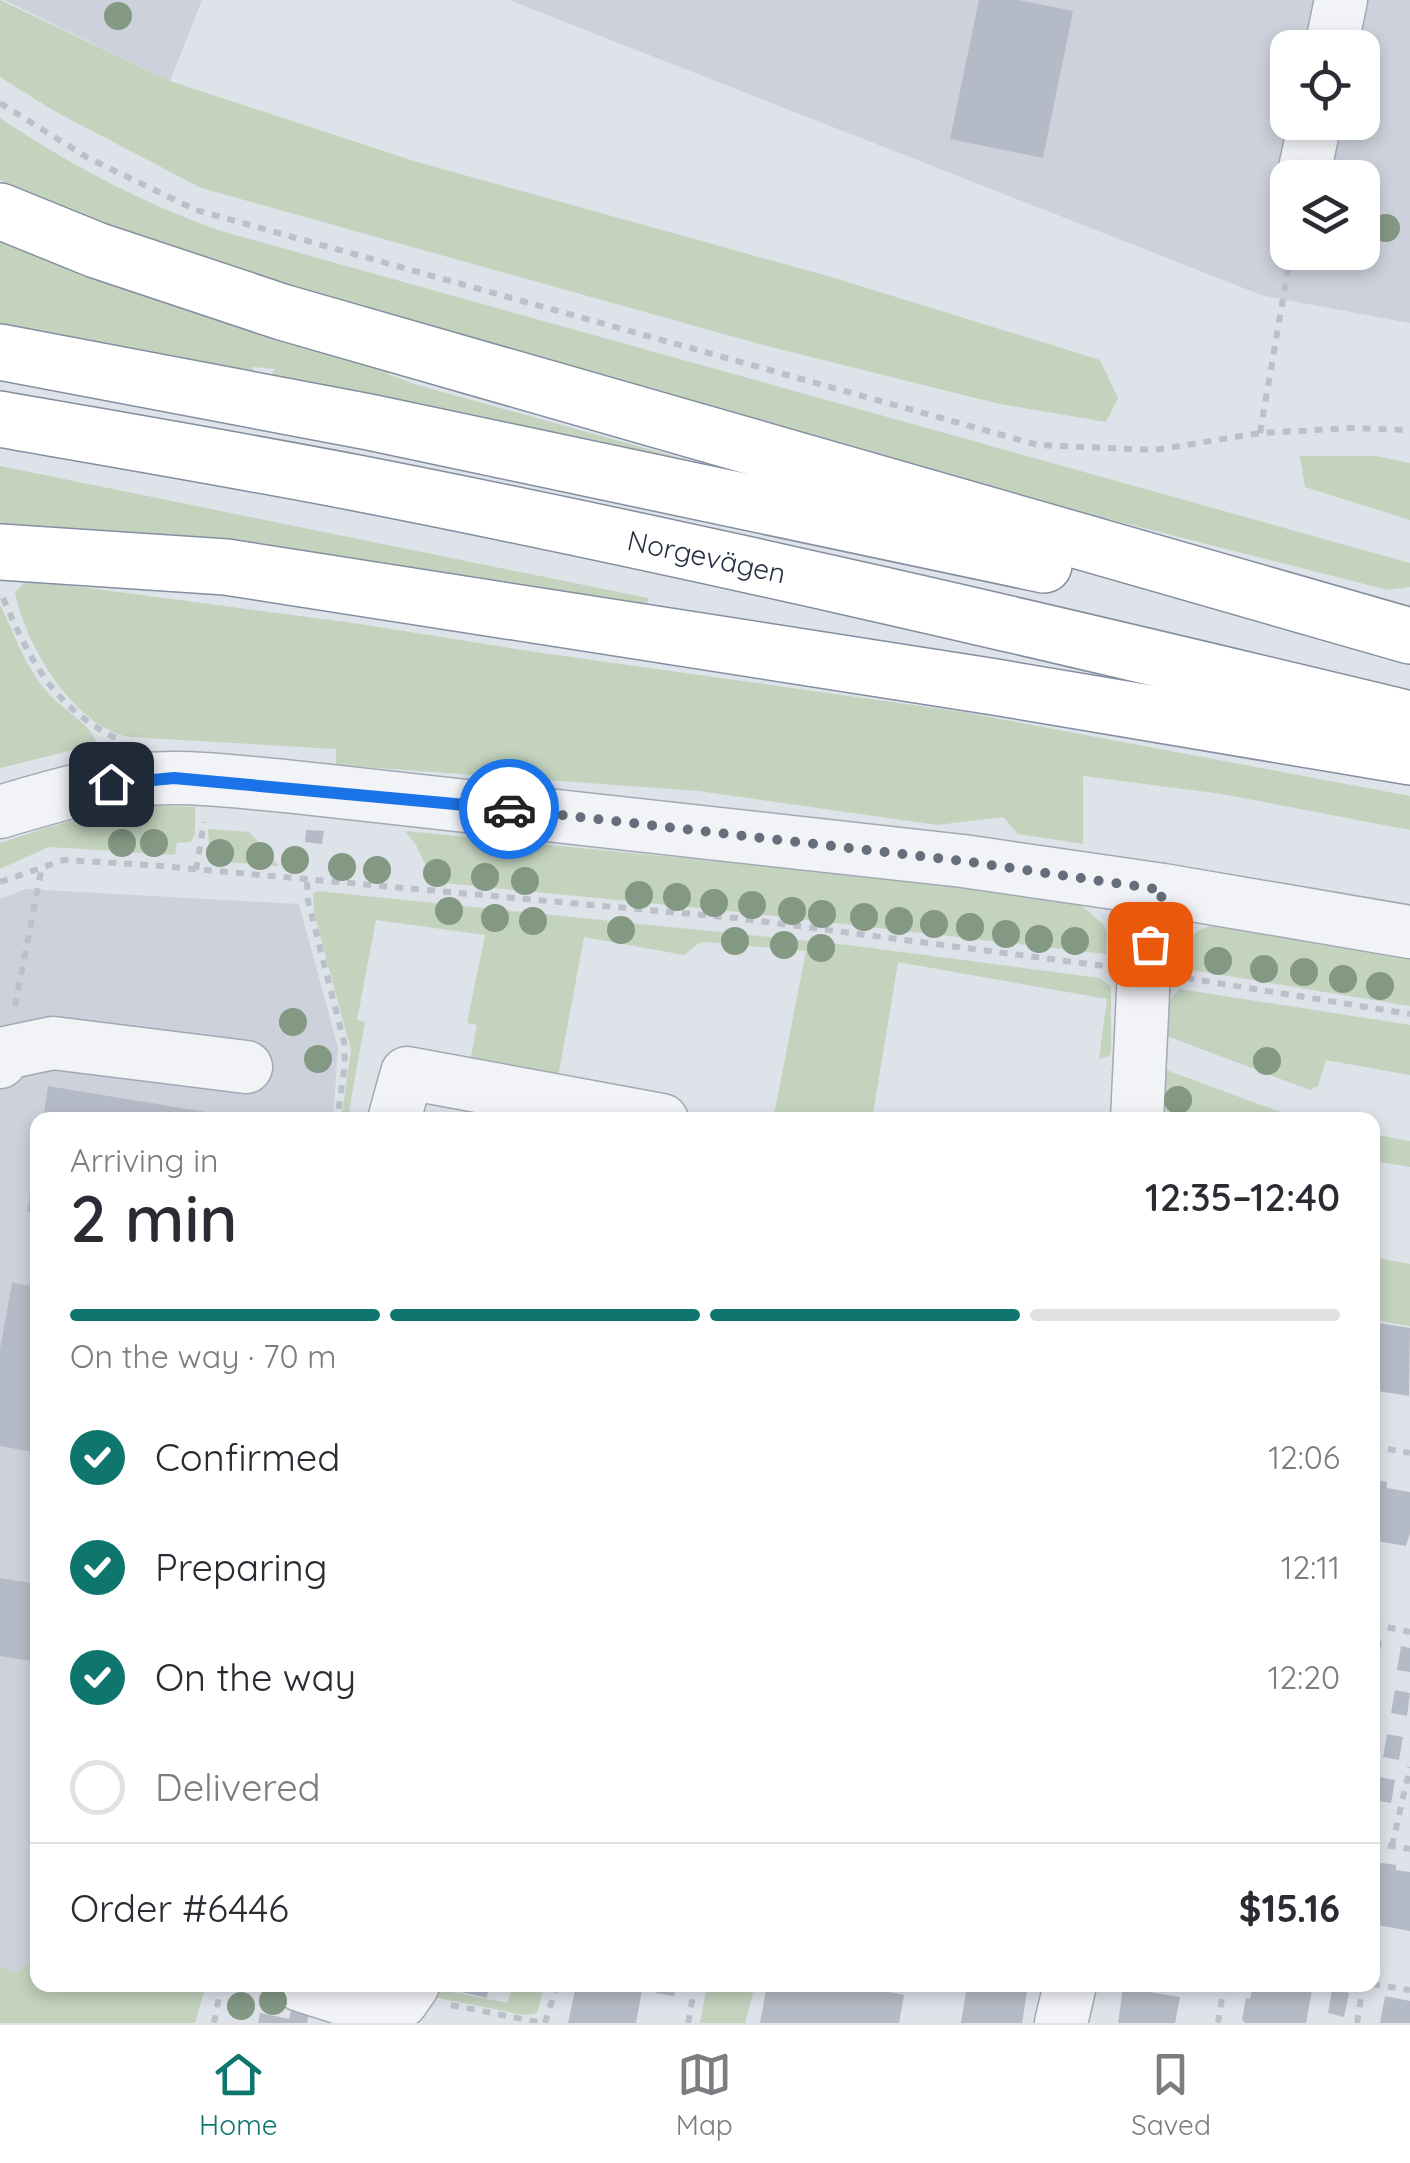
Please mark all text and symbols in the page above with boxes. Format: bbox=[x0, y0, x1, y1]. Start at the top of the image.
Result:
map controls bbox=[1270, 30, 1380, 270]
button: locate bbox=[1270, 30, 1380, 140]
button: layers bbox=[1270, 160, 1380, 270]
street label: Norgevägen bbox=[624, 522, 789, 590]
pin bbox=[69, 742, 154, 827]
icon: home bbox=[84, 757, 139, 812]
courier bbox=[459, 759, 559, 859]
icon: car bbox=[482, 782, 537, 837]
pin bbox=[1108, 902, 1193, 987]
icon: bag bbox=[1123, 917, 1178, 972]
text: Arriving in bbox=[70, 1140, 219, 1180]
text: 12:35–12:40 bbox=[1145, 1173, 1340, 1221]
text: 2 min bbox=[70, 1177, 238, 1258]
text: On the way · 70 m bbox=[70, 1336, 336, 1376]
icon: check bbox=[70, 1430, 125, 1485]
text: Confirmed bbox=[155, 1433, 340, 1481]
text: 12:06 bbox=[1268, 1437, 1340, 1477]
icon: check bbox=[70, 1540, 125, 1595]
text: Preparing bbox=[155, 1543, 327, 1591]
text: 12:11 bbox=[1281, 1547, 1340, 1587]
icon: check bbox=[70, 1650, 125, 1705]
text: On the way bbox=[155, 1653, 356, 1701]
text: 12:20 bbox=[1268, 1657, 1340, 1697]
text: Delivered bbox=[155, 1763, 321, 1811]
text: Order #6446 bbox=[70, 1884, 289, 1932]
text: $15.16 bbox=[1239, 1884, 1340, 1932]
tab: Home bbox=[199, 2047, 278, 2142]
tab: Map bbox=[676, 2047, 733, 2142]
tab: Saved bbox=[1131, 2047, 1211, 2142]

